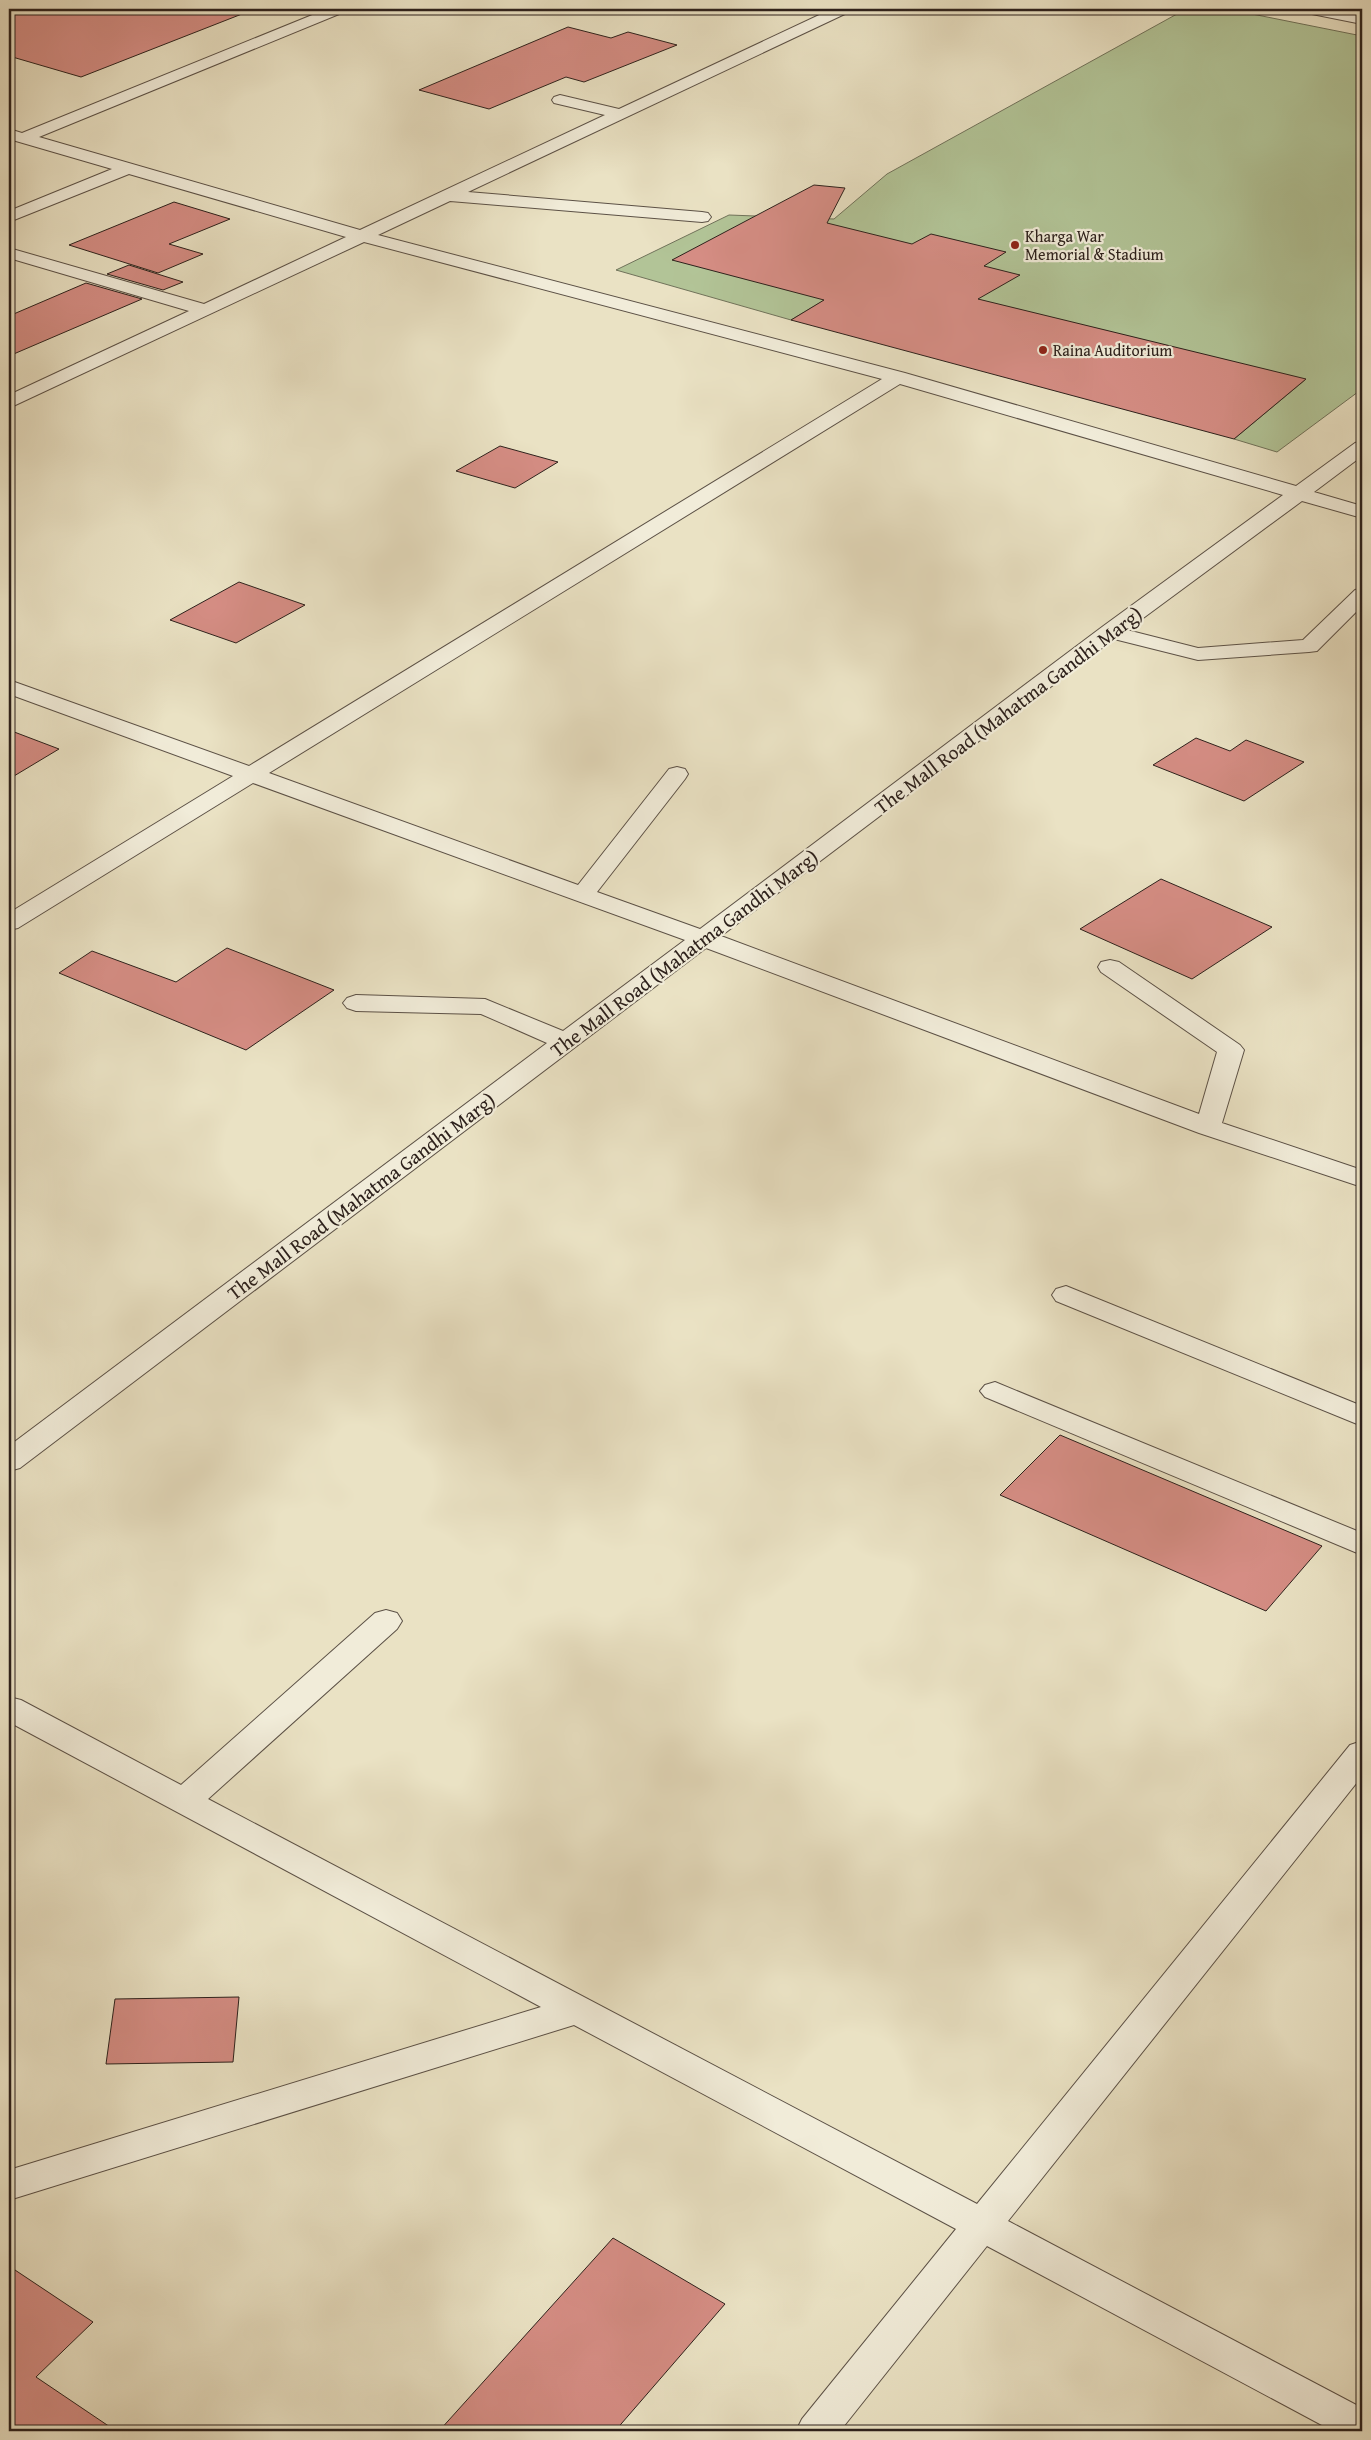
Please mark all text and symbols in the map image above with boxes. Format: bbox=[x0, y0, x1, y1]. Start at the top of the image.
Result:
place label: Kharga War Memorial & Stadium bbox=[1025, 224, 1164, 266]
marker: Kharga War Memorial & Stadium bbox=[1009, 239, 1021, 251]
place label: Raina Auditorium bbox=[1053, 338, 1172, 362]
marker: Raina Auditorium bbox=[1037, 344, 1049, 356]
street label: The Mall Road (Mahatma Gandhi Marg) bbox=[868, 599, 1148, 821]
street label: The Mall Road (Mahatma Gandhi Marg) bbox=[544, 842, 824, 1064]
street label: The Mall Road (Mahatma Gandhi Marg) bbox=[221, 1085, 501, 1307]

